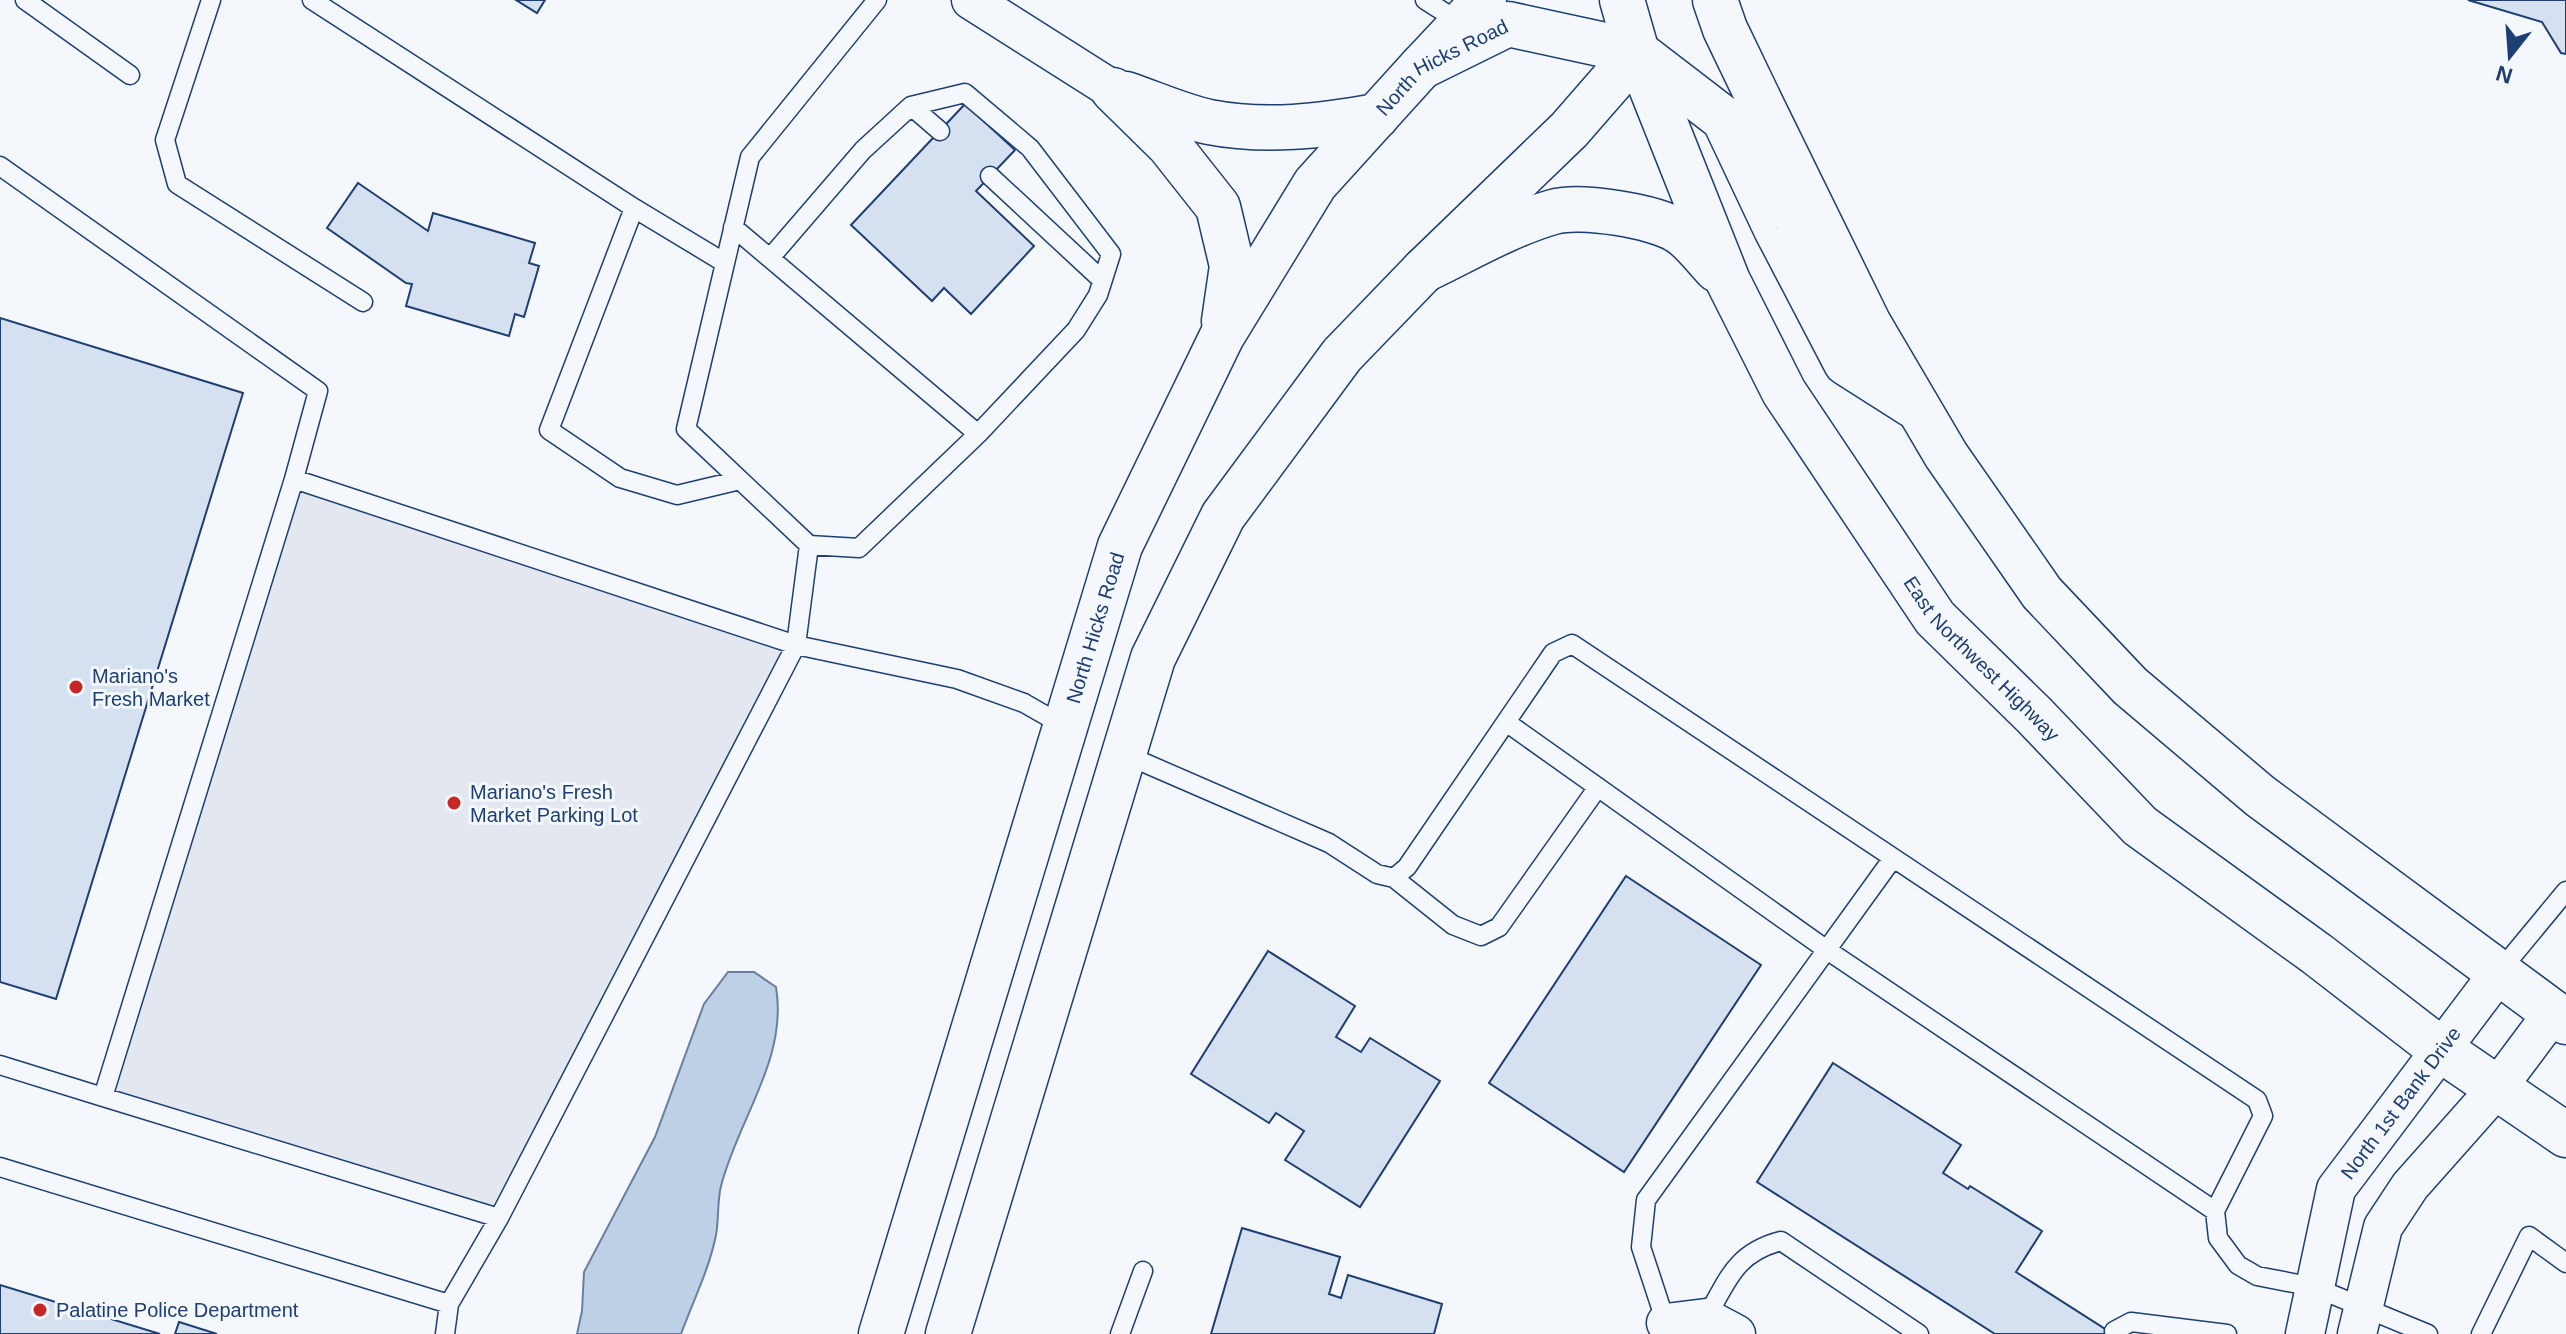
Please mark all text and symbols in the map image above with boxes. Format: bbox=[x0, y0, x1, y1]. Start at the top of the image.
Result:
street label: North Hicks Road bbox=[1372, 15, 1511, 120]
north arrow bbox=[2470, 16, 2550, 96]
text: N bbox=[2493, 60, 2516, 89]
street label: North Hicks Road bbox=[1062, 550, 1128, 706]
street label: East Northwest Highway bbox=[1899, 572, 2064, 746]
place label: Mariano's Fresh Market bbox=[92, 665, 210, 710]
marker: Mariano's Fresh Market bbox=[67, 678, 85, 696]
place label: Mariano's Fresh Market Parking Lot bbox=[470, 781, 638, 826]
marker: Mariano's Fresh Market Parking Lot bbox=[445, 794, 463, 812]
street label: North 1st Bank Drive bbox=[2336, 1023, 2465, 1183]
place label: Palatine Police Department bbox=[56, 1299, 299, 1321]
marker: Palatine Police Department bbox=[31, 1301, 49, 1319]

